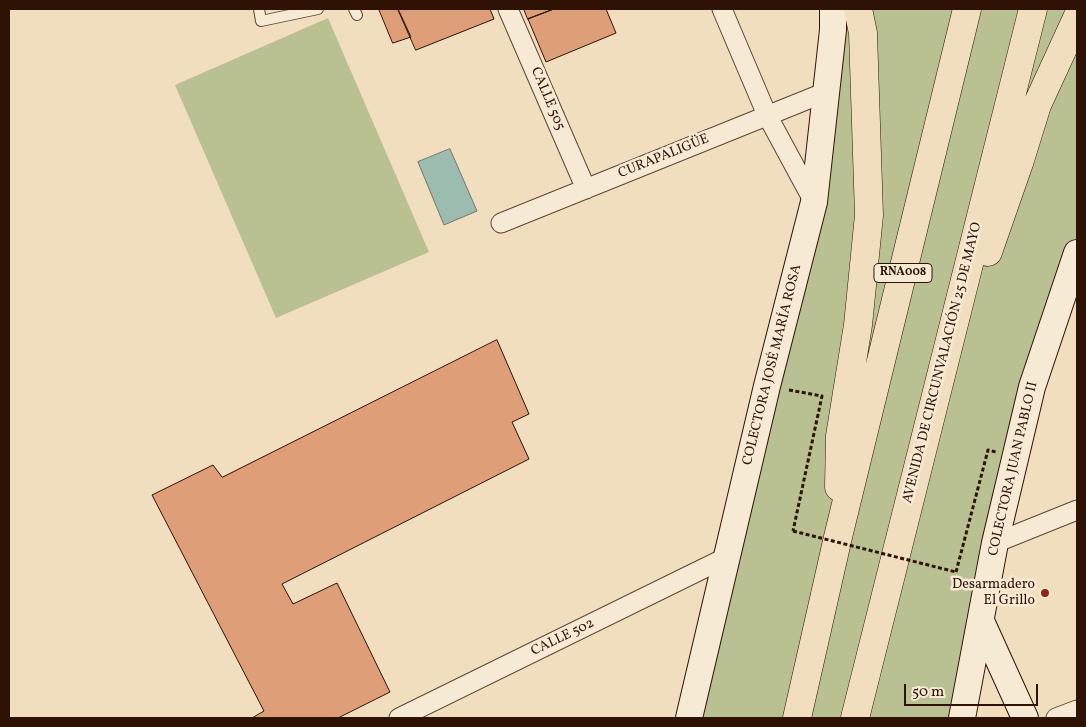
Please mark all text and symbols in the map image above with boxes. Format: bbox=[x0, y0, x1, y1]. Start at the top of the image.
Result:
street label: CALLE 505 bbox=[526, 65, 568, 133]
street label: CURAPALIGÜE bbox=[616, 131, 712, 183]
street label: AVENIDA DE CIRCUNVALACIÓN 25 DE MAYO bbox=[900, 221, 986, 505]
street label: COLECTORA JOSÉ MARÍA ROSA bbox=[740, 263, 806, 467]
road number: RNA008 bbox=[874, 264, 932, 282]
street label: COLECTORA JUAN PABLO II bbox=[986, 380, 1042, 558]
place label: Desarmadero El Grillo bbox=[952, 577, 1035, 610]
marker: Desarmadero El Grillo bbox=[1039, 587, 1051, 599]
street label: CALLE 502 bbox=[529, 616, 597, 660]
scale bar bbox=[906, 674, 1040, 706]
text: 50 m bbox=[912, 682, 944, 703]

